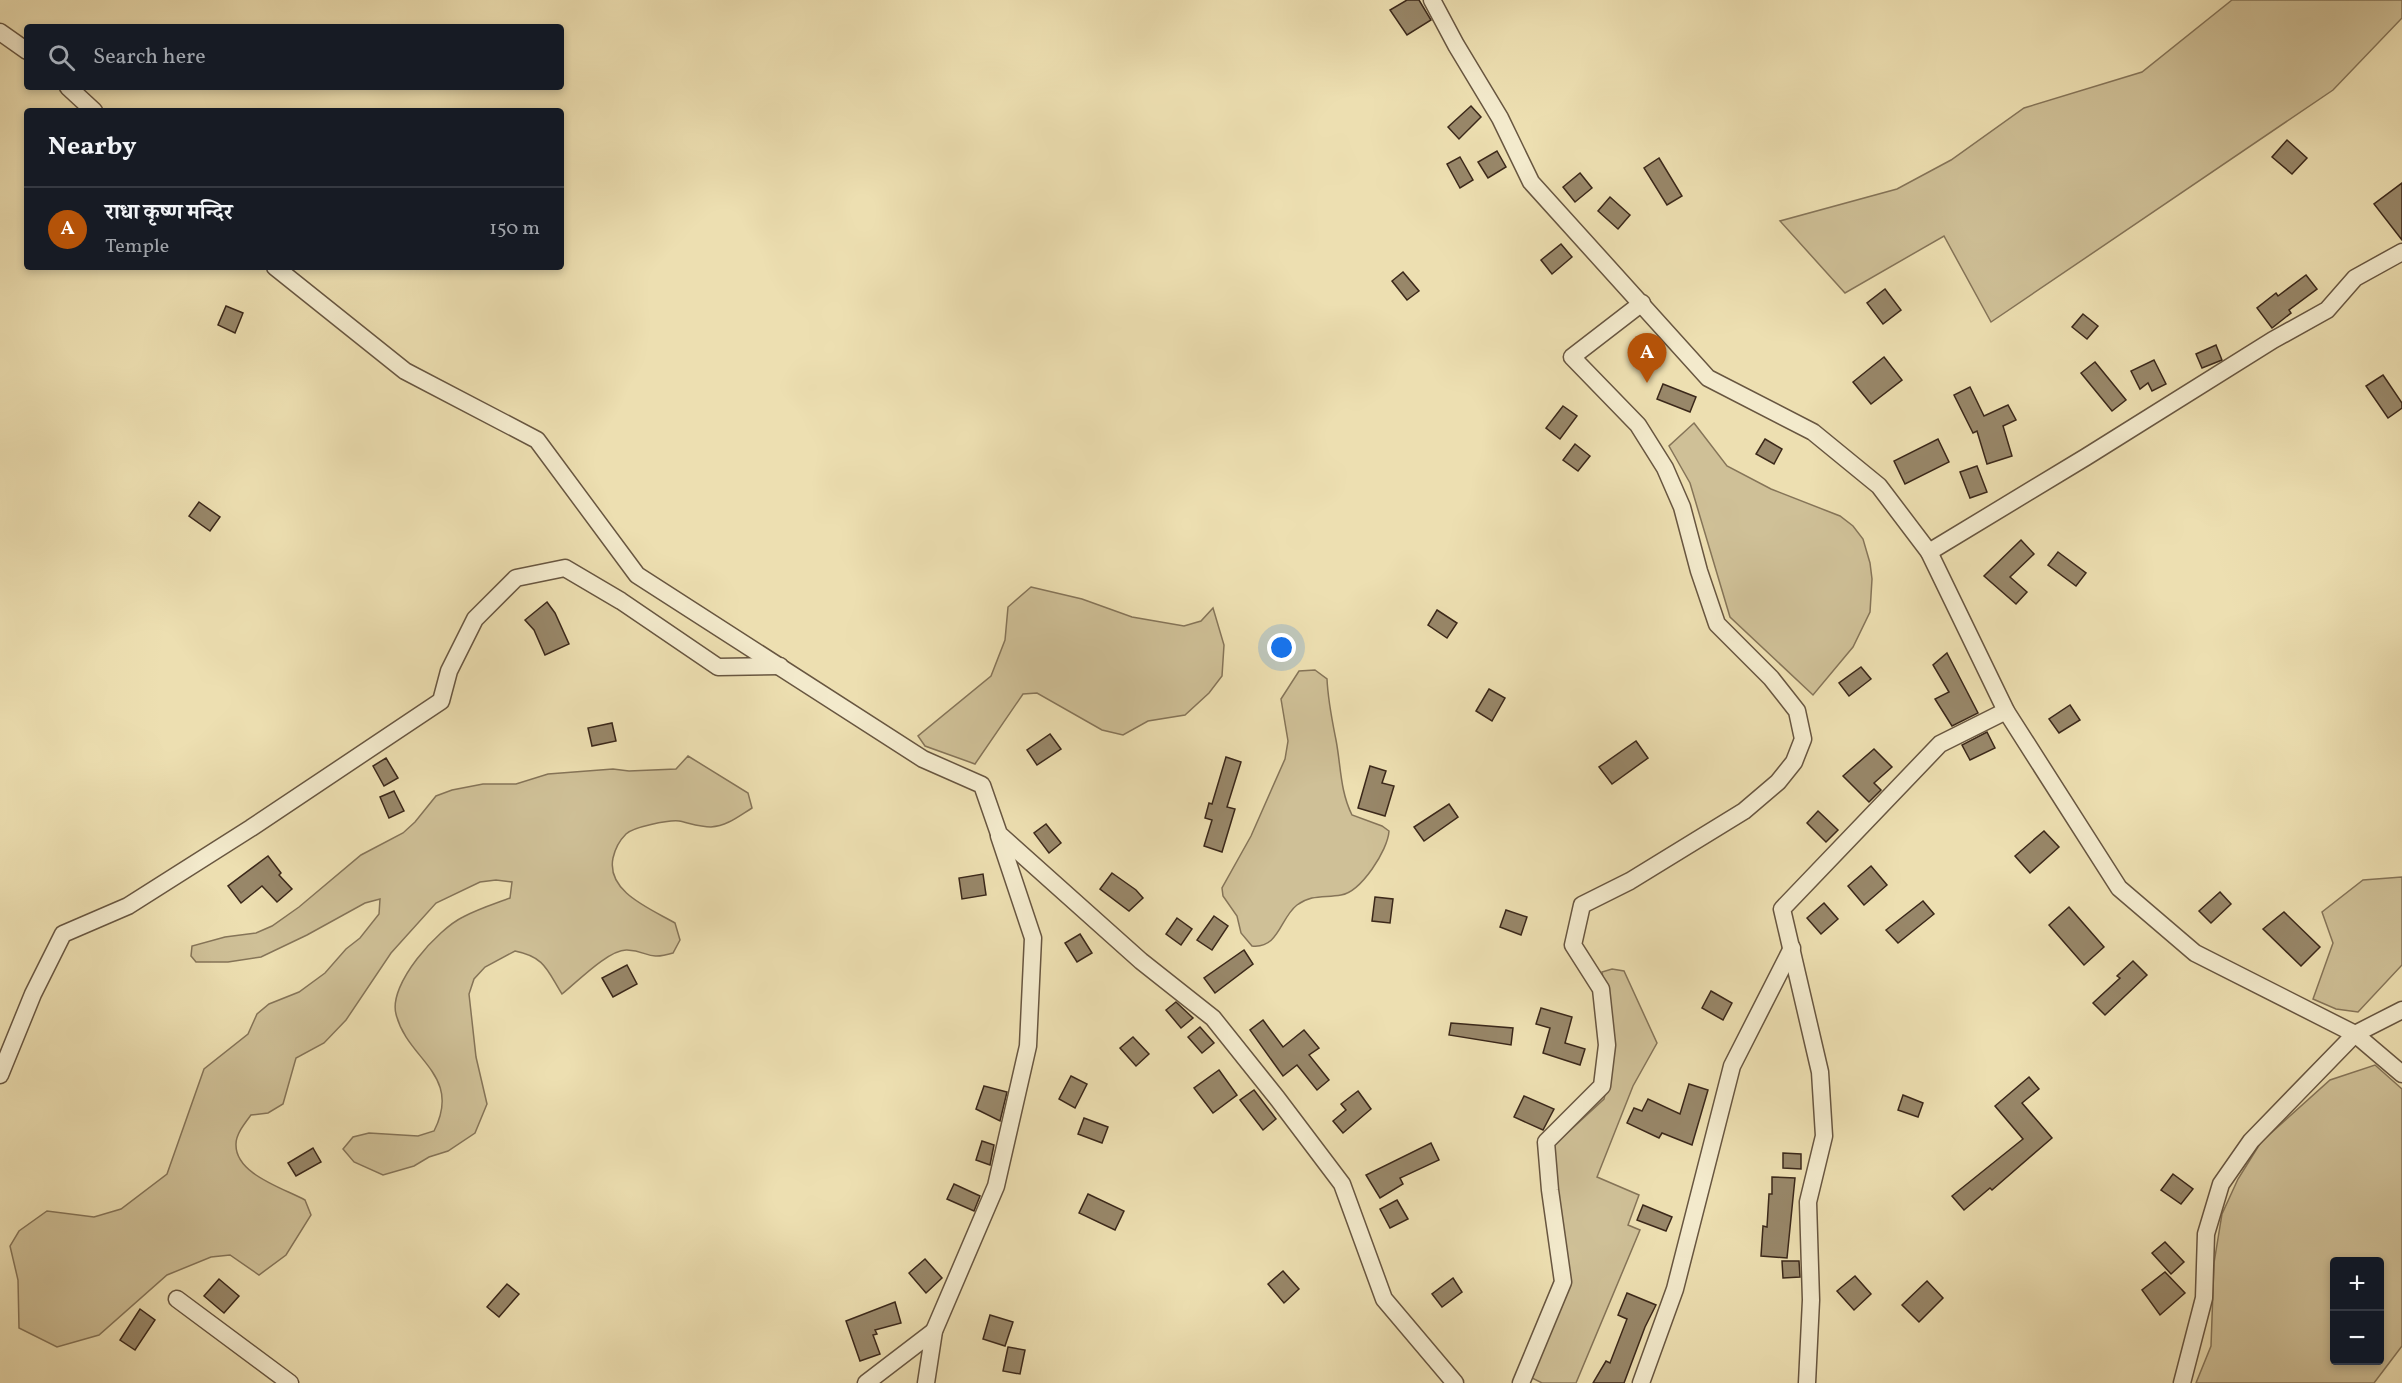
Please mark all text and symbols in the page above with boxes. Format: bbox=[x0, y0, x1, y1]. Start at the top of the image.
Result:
search box bbox=[24, 24, 564, 90]
icon: search bbox=[45, 41, 78, 74]
text: Search here bbox=[93, 42, 206, 73]
text: Nearby bbox=[48, 129, 137, 165]
text: राधा कृष्ण मन्दिर bbox=[105, 198, 233, 229]
text: A bbox=[60, 215, 75, 243]
text: 150 m bbox=[489, 215, 540, 243]
text: Temple bbox=[105, 233, 169, 261]
pin: A bbox=[1628, 334, 1666, 383]
your location bbox=[1267, 633, 1296, 662]
map controls bbox=[2330, 1257, 2384, 1365]
button: + bbox=[2330, 1257, 2384, 1311]
button: − bbox=[2330, 1311, 2384, 1365]

